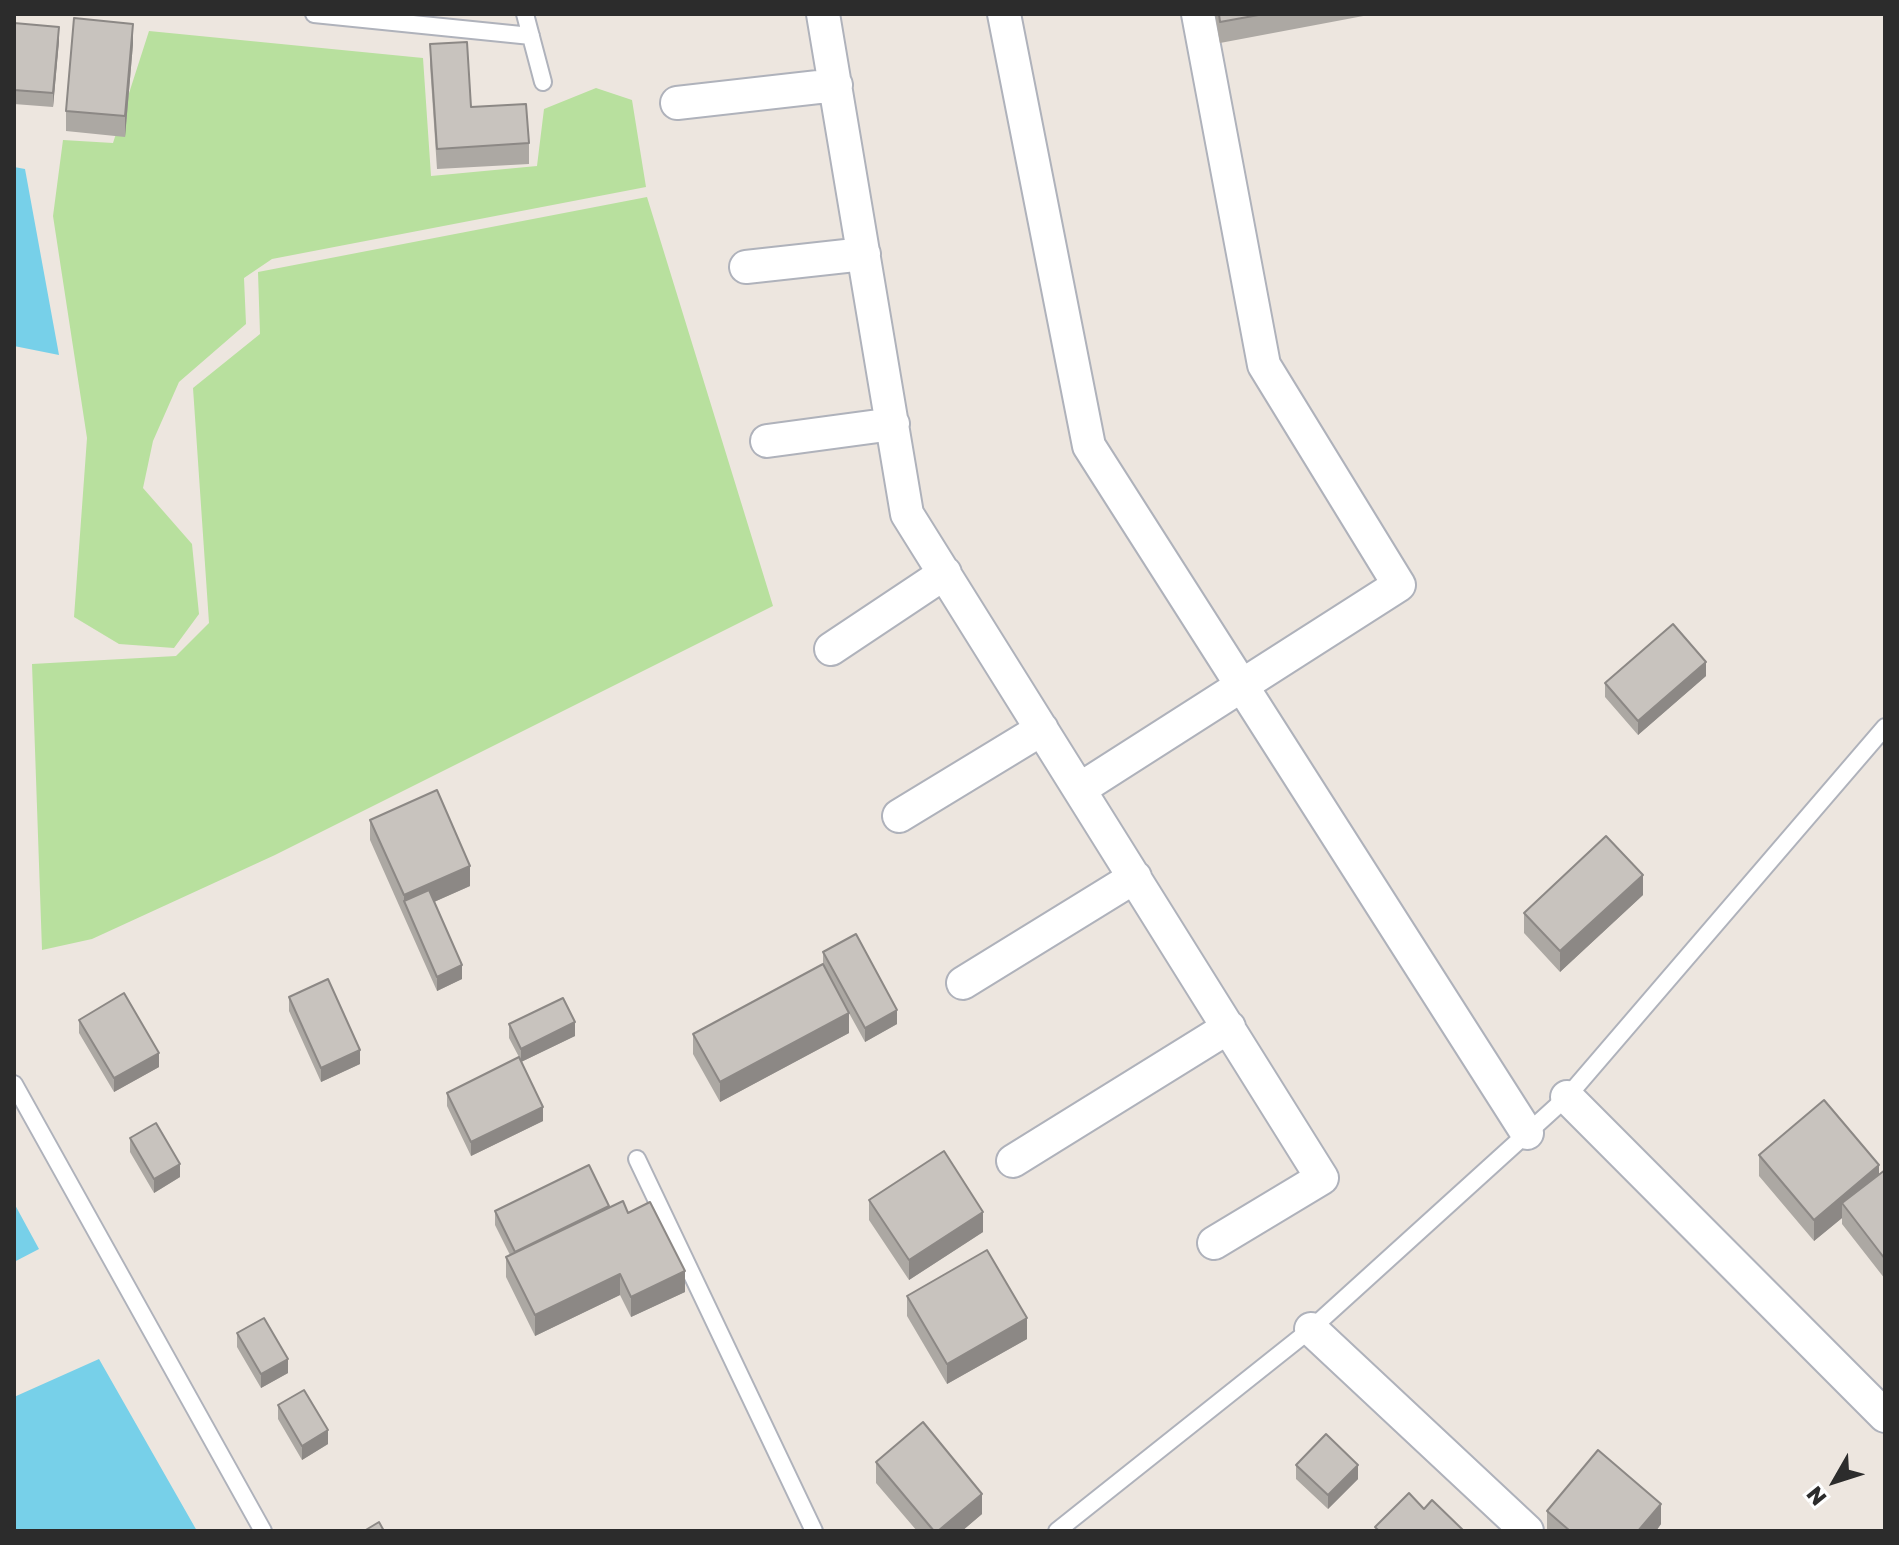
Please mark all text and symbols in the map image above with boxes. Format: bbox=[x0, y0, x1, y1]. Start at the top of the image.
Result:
north arrow bbox=[1795, 1441, 1875, 1521]
text: N bbox=[1800, 1481, 1832, 1511]

